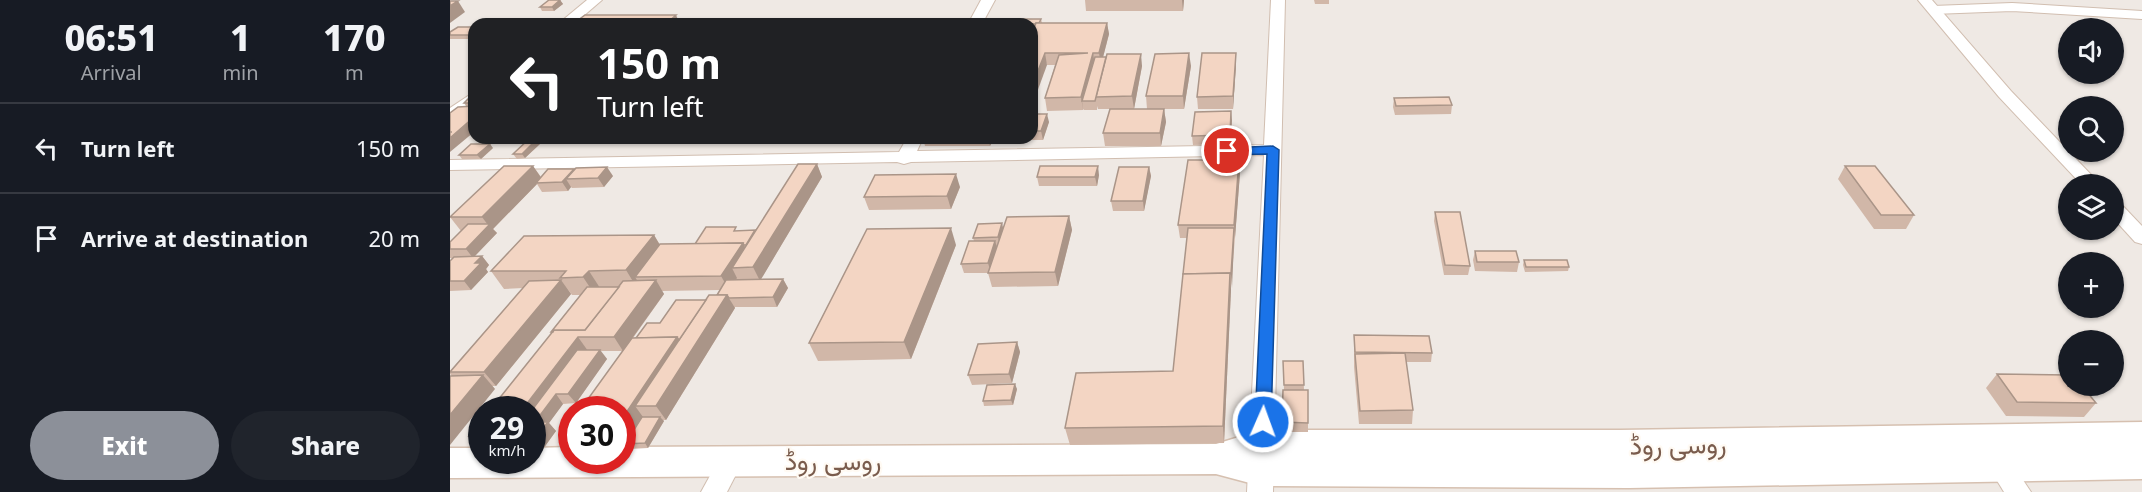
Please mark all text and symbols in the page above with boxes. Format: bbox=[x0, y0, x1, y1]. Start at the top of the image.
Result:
text: 06:51 bbox=[64, 13, 158, 62]
text: 1 bbox=[230, 13, 251, 62]
text: 170 bbox=[323, 13, 386, 62]
map controls bbox=[2058, 18, 2124, 396]
button: sound bbox=[2058, 18, 2124, 84]
text: 150 m bbox=[597, 34, 721, 91]
icon: left bbox=[498, 42, 576, 120]
text: Arrival bbox=[81, 59, 142, 86]
text: min bbox=[222, 59, 259, 86]
text: m bbox=[345, 59, 364, 86]
text: Turn left bbox=[597, 88, 703, 125]
button: search bbox=[2058, 96, 2124, 162]
pin bbox=[1201, 125, 1252, 176]
icon: left bbox=[30, 132, 63, 165]
text: Turn left bbox=[81, 133, 175, 163]
text: 150 m bbox=[356, 133, 420, 163]
icon: arrive bbox=[1210, 134, 1243, 167]
button: layers bbox=[2058, 174, 2124, 240]
icon: arrive bbox=[30, 222, 63, 255]
text: Arrive at destination bbox=[81, 223, 308, 253]
text: 20 m bbox=[369, 223, 420, 253]
button: + bbox=[2058, 252, 2124, 318]
button: − bbox=[2058, 330, 2124, 396]
position arrow bbox=[1231, 390, 1295, 454]
speed limit sign: 30 bbox=[558, 396, 636, 474]
text: 29 bbox=[490, 407, 524, 448]
button: Exit bbox=[30, 411, 219, 480]
button: Share bbox=[231, 411, 420, 480]
street label: روسی روڈ bbox=[1629, 425, 1727, 463]
text: km/h bbox=[489, 440, 525, 460]
street label: روسی روڈ bbox=[785, 442, 881, 478]

